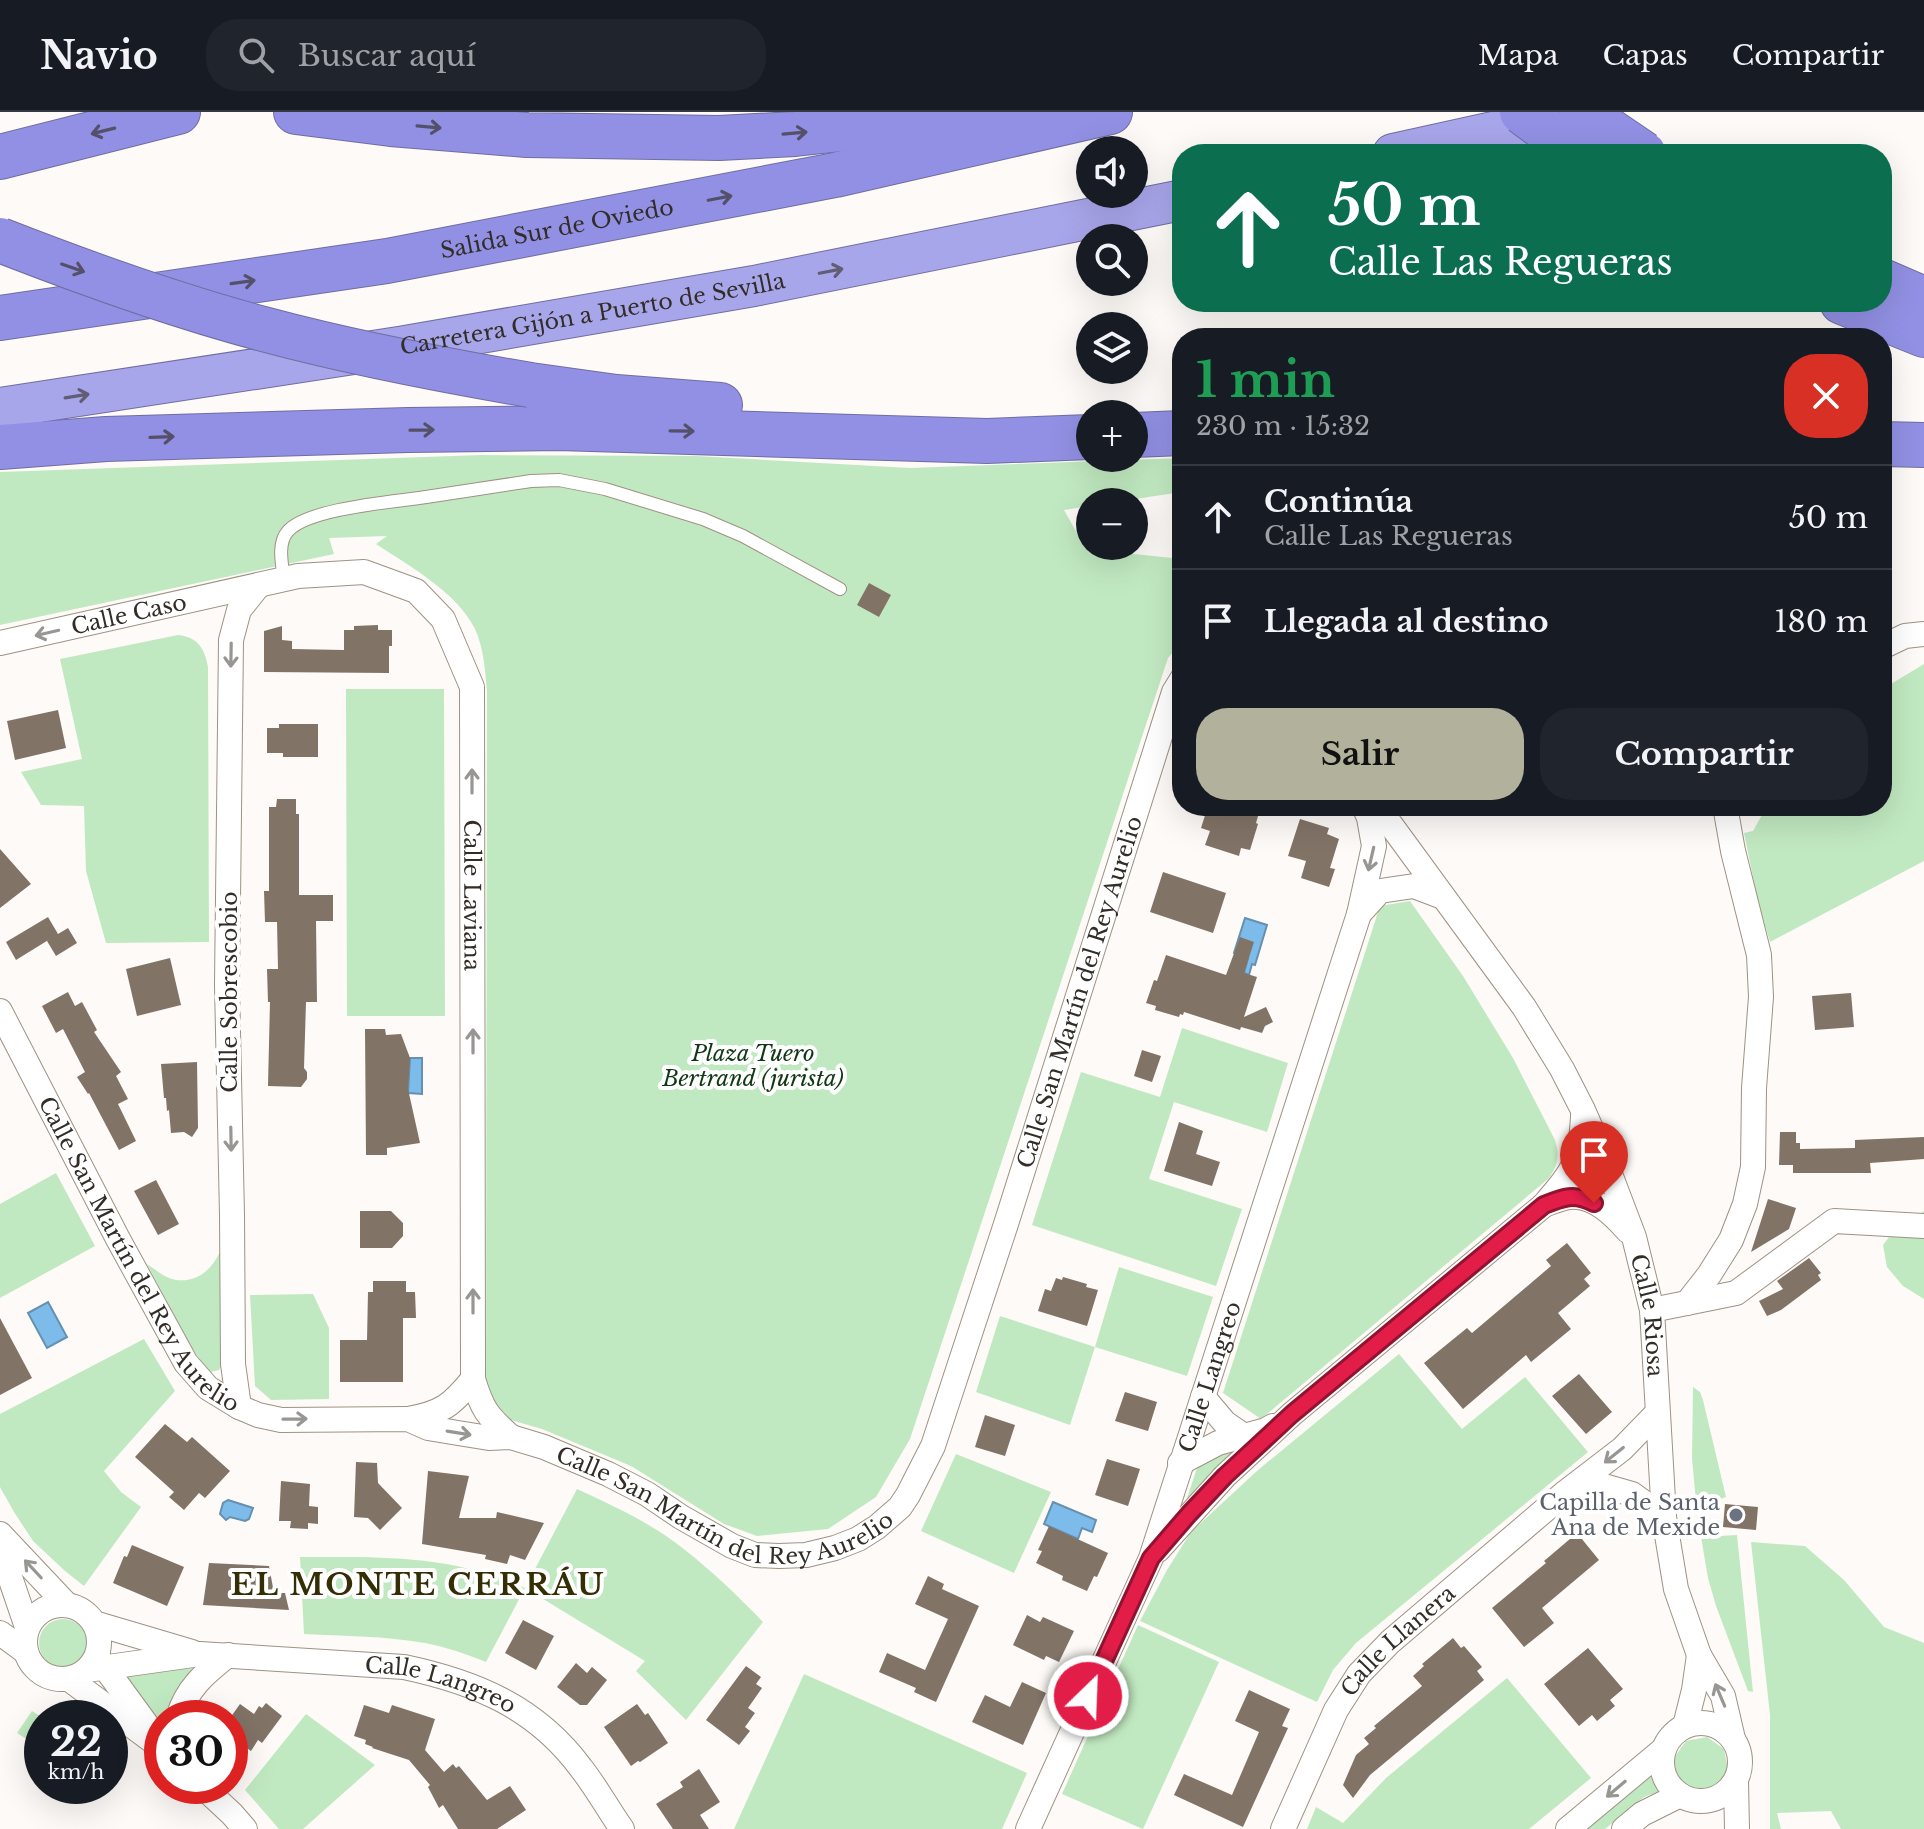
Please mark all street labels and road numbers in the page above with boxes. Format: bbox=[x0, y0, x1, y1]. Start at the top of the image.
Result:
street label: Salida Sur de Oviedo bbox=[438, 193, 676, 264]
street label: Carretera Gijón a Puerto de Sevilla bbox=[398, 266, 788, 360]
street label: Calle Caso bbox=[69, 588, 189, 640]
street label: Calle San Martín del Rey Aurelio bbox=[1011, 812, 1148, 1171]
street label: Calle Laviana bbox=[459, 820, 486, 972]
street label: Calle Sobrescobio bbox=[216, 891, 243, 1093]
street label: Calle San Martín del Rey Aurelio bbox=[33, 1092, 244, 1418]
street label: Calle Riosa bbox=[1625, 1251, 1669, 1379]
street label: Calle Langreo bbox=[1173, 1298, 1246, 1456]
street label: Calle San Martín del Rey Aurelio bbox=[552, 1440, 899, 1570]
street label: Calle Llanera bbox=[1335, 1579, 1461, 1701]
street label: Calle Langreo bbox=[364, 1651, 521, 1719]

